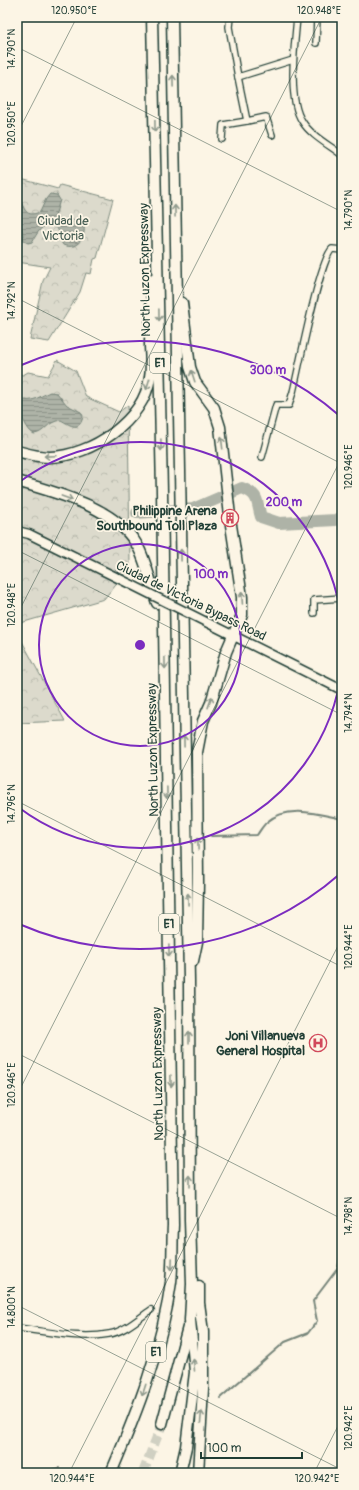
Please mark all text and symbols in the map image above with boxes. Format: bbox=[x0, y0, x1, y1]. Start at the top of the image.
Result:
text: 120.950°E bbox=[51, 5, 97, 17]
text: 120.948°E bbox=[297, 5, 341, 17]
text: 14.790°N bbox=[6, 29, 18, 69]
one-way arrow bbox=[169, 75, 177, 88]
text: 120.950°E bbox=[6, 101, 18, 147]
one-way arrow bbox=[151, 119, 159, 132]
text: 14.790°N bbox=[343, 190, 355, 230]
street label: North Luzon Expressway bbox=[136, 203, 154, 337]
one-way arrow bbox=[171, 205, 178, 218]
park label: Ciudad de Victoria bbox=[37, 213, 89, 244]
text: 14.792°N bbox=[6, 281, 18, 321]
one-way arrow bbox=[155, 308, 163, 321]
road number: E1 bbox=[150, 353, 170, 373]
text: 300 m bbox=[250, 363, 287, 378]
one-way arrow bbox=[189, 370, 196, 383]
one-way arrow bbox=[144, 377, 151, 390]
one-way arrow bbox=[218, 437, 226, 450]
one-way arrow bbox=[157, 438, 165, 451]
text: 120.946°E bbox=[343, 445, 355, 489]
one-way arrow bbox=[44, 452, 57, 460]
one-way arrow bbox=[61, 495, 73, 503]
text: 200 m bbox=[266, 495, 303, 510]
place label: Philippine Arena Southbound Toll Plaza bbox=[96, 503, 217, 534]
building icon: Philippine Arena Southbound Toll Plaza bbox=[220, 508, 240, 528]
one-way arrow bbox=[177, 549, 185, 562]
street label: Ciudad de Victoria Bypass Road bbox=[113, 558, 269, 644]
text: 100 m bbox=[194, 567, 229, 582]
text: 120.948°E bbox=[6, 583, 18, 627]
one-way arrow bbox=[239, 592, 246, 605]
centre of rings bbox=[133, 638, 147, 652]
one-way arrow bbox=[161, 656, 169, 669]
street label: North Luzon Expressway bbox=[144, 683, 162, 817]
text: 14.794°N bbox=[343, 693, 355, 733]
one-way arrow bbox=[207, 697, 215, 709]
one-way arrow bbox=[180, 735, 188, 748]
text: 14.796°N bbox=[6, 784, 18, 824]
one-way arrow bbox=[163, 786, 171, 799]
one-way arrow bbox=[194, 838, 202, 851]
one-way arrow bbox=[184, 893, 191, 906]
road number: E1 bbox=[159, 914, 179, 934]
text: 120.944°E bbox=[343, 925, 355, 969]
one-way arrow bbox=[166, 944, 173, 957]
street label: North Luzon Expressway bbox=[149, 1007, 167, 1141]
place label: Joni Villanueva General Hospital bbox=[216, 1028, 305, 1059]
one-way arrow bbox=[185, 1031, 193, 1044]
hospital icon: Joni Villanueva General Hospital bbox=[308, 1033, 328, 1053]
text: 120.946°E bbox=[6, 1063, 18, 1107]
one-way arrow bbox=[167, 1074, 175, 1087]
one-way arrow bbox=[186, 1175, 194, 1188]
text: 14.798°N bbox=[343, 1197, 355, 1235]
one-way arrow bbox=[168, 1257, 175, 1270]
text: 14.800°N bbox=[6, 1286, 18, 1328]
road number: E1 bbox=[146, 1342, 166, 1362]
one-way arrow bbox=[191, 1359, 198, 1372]
one-way arrow bbox=[140, 1383, 147, 1396]
text: 120.942°E bbox=[343, 1406, 355, 1450]
one-way arrow bbox=[197, 1411, 204, 1424]
scale bar bbox=[201, 1434, 302, 1460]
text: 100 m bbox=[207, 1441, 242, 1456]
text: 120.944°E bbox=[50, 1473, 94, 1485]
text: 120.942°E bbox=[295, 1473, 339, 1485]

